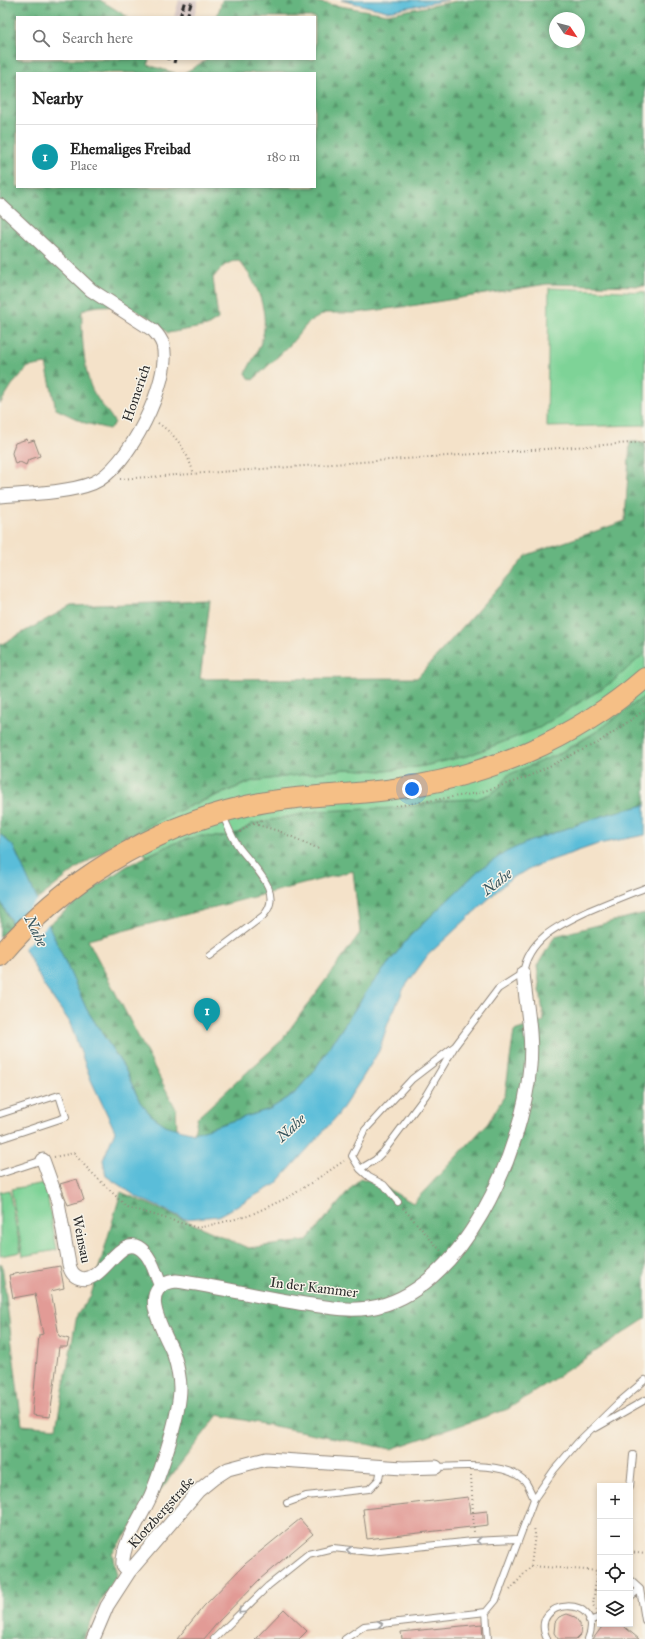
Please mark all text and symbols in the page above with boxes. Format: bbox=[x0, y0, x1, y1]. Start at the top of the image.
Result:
north arrow bbox=[549, 12, 585, 48]
search box bbox=[16, 16, 316, 60]
icon: search bbox=[30, 27, 52, 49]
text: Search here bbox=[62, 29, 133, 47]
text: Nearby bbox=[32, 88, 83, 109]
text: Ehemaliges Freibad bbox=[70, 140, 191, 158]
text: 1 bbox=[42, 149, 48, 165]
text: 180 m bbox=[267, 149, 300, 165]
text: Place bbox=[70, 158, 97, 174]
street label: Homerich bbox=[119, 362, 154, 424]
your location bbox=[402, 779, 422, 799]
water label: Nahe bbox=[478, 865, 516, 900]
water label: Nahe bbox=[20, 911, 52, 950]
pin: 1 bbox=[194, 998, 220, 1031]
water label: Nahe bbox=[272, 1110, 310, 1146]
street label: Weinsau bbox=[69, 1214, 95, 1265]
street label: In der Kammer bbox=[269, 1274, 359, 1301]
street label: Klotzbergstraße bbox=[125, 1473, 198, 1552]
map controls bbox=[597, 1483, 633, 1627]
button: + bbox=[597, 1483, 633, 1519]
button: − bbox=[597, 1519, 633, 1555]
one-way arrow bbox=[476, 1536, 482, 1545]
one-way arrow bbox=[346, 1546, 352, 1555]
button: locate bbox=[597, 1555, 633, 1591]
button: layers bbox=[597, 1591, 633, 1627]
one-way arrow bbox=[238, 1607, 246, 1614]
one-way arrow bbox=[377, 1620, 383, 1629]

